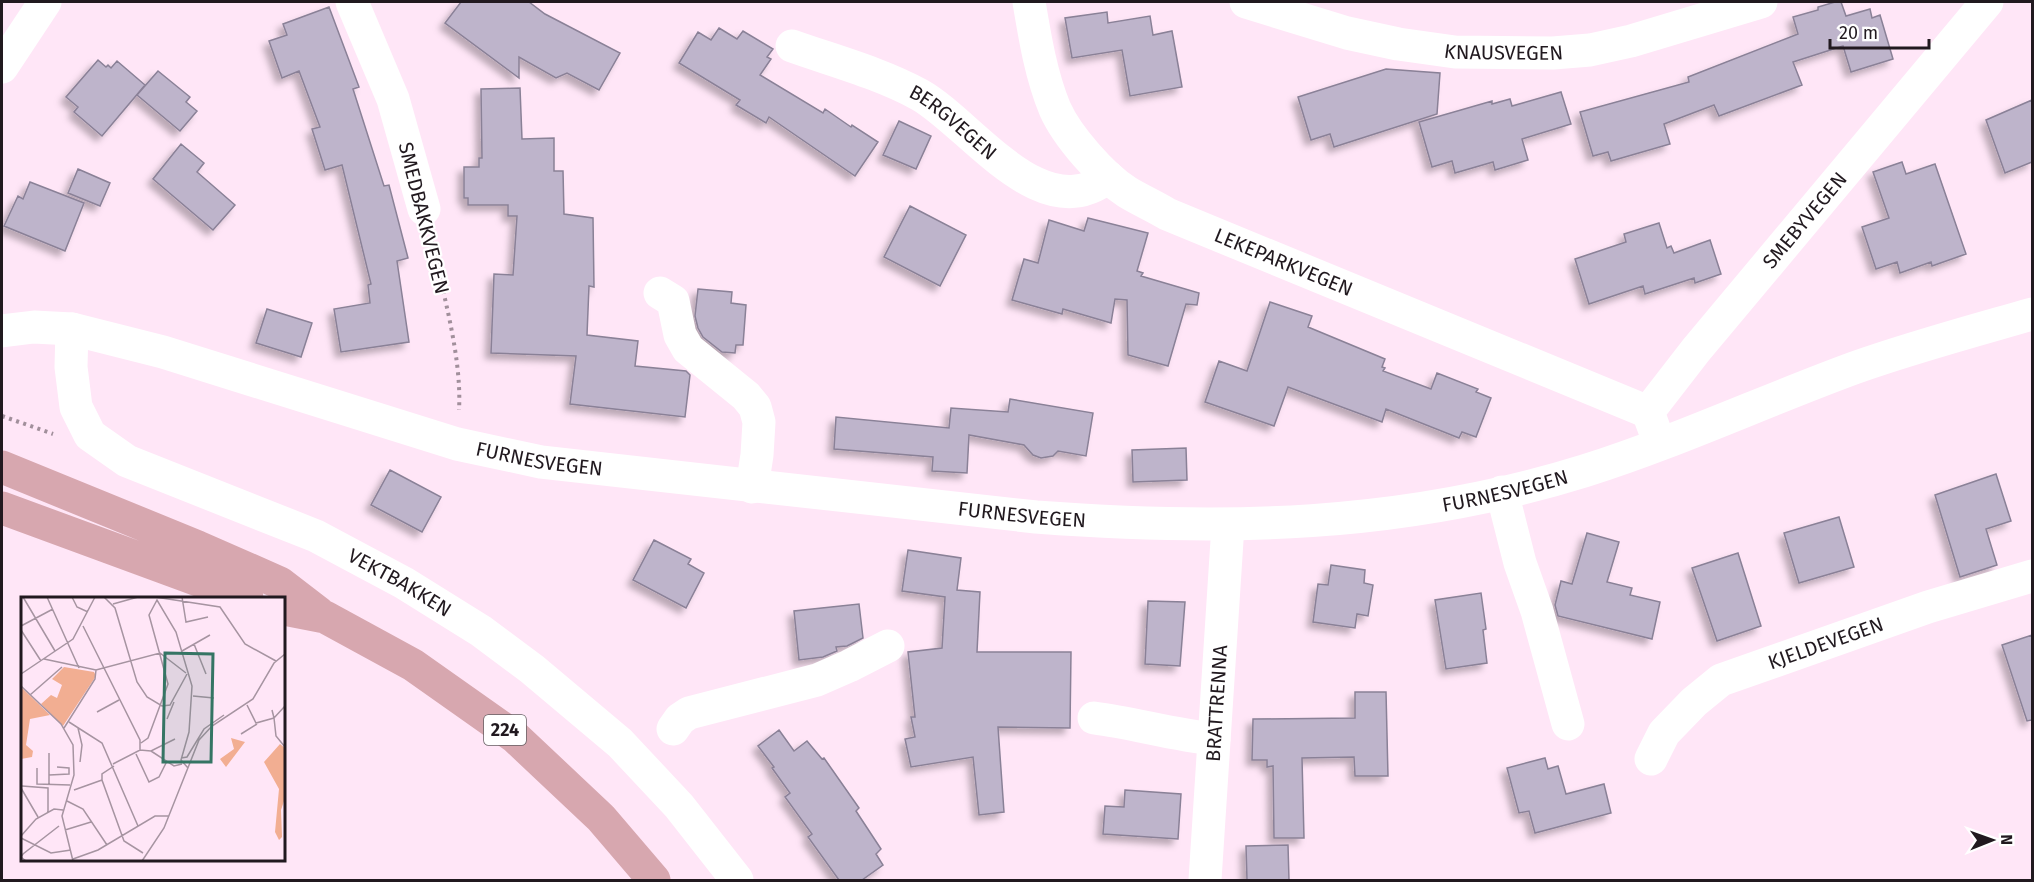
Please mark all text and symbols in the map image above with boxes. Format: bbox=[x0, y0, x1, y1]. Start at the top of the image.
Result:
scale bar bbox=[1830, 12, 1929, 50]
text: 20 m bbox=[1839, 22, 1878, 44]
street label: KNAUSVEGEN bbox=[1443, 39, 1564, 65]
street label: BERGVEGEN bbox=[905, 80, 1002, 165]
street label: SMEDBAKKVEGEN bbox=[394, 140, 454, 296]
street label: SMEBYVEGEN bbox=[1757, 167, 1852, 273]
street label: LEKEPARKVEGEN bbox=[1211, 223, 1356, 301]
street label: FURNESVEGEN bbox=[474, 436, 604, 481]
street label: FURNESVEGEN bbox=[1440, 465, 1571, 517]
street label: FURNESVEGEN bbox=[957, 496, 1087, 532]
street label: VEKTBAKKEN bbox=[344, 543, 456, 622]
inset map bbox=[21, 597, 285, 861]
street label: KJELDEVEGEN bbox=[1765, 612, 1887, 674]
street label: BRATTRENNA bbox=[1201, 644, 1232, 763]
road number: 224 bbox=[484, 715, 526, 745]
north arrow bbox=[1962, 810, 2022, 870]
text: N bbox=[1997, 834, 2016, 845]

